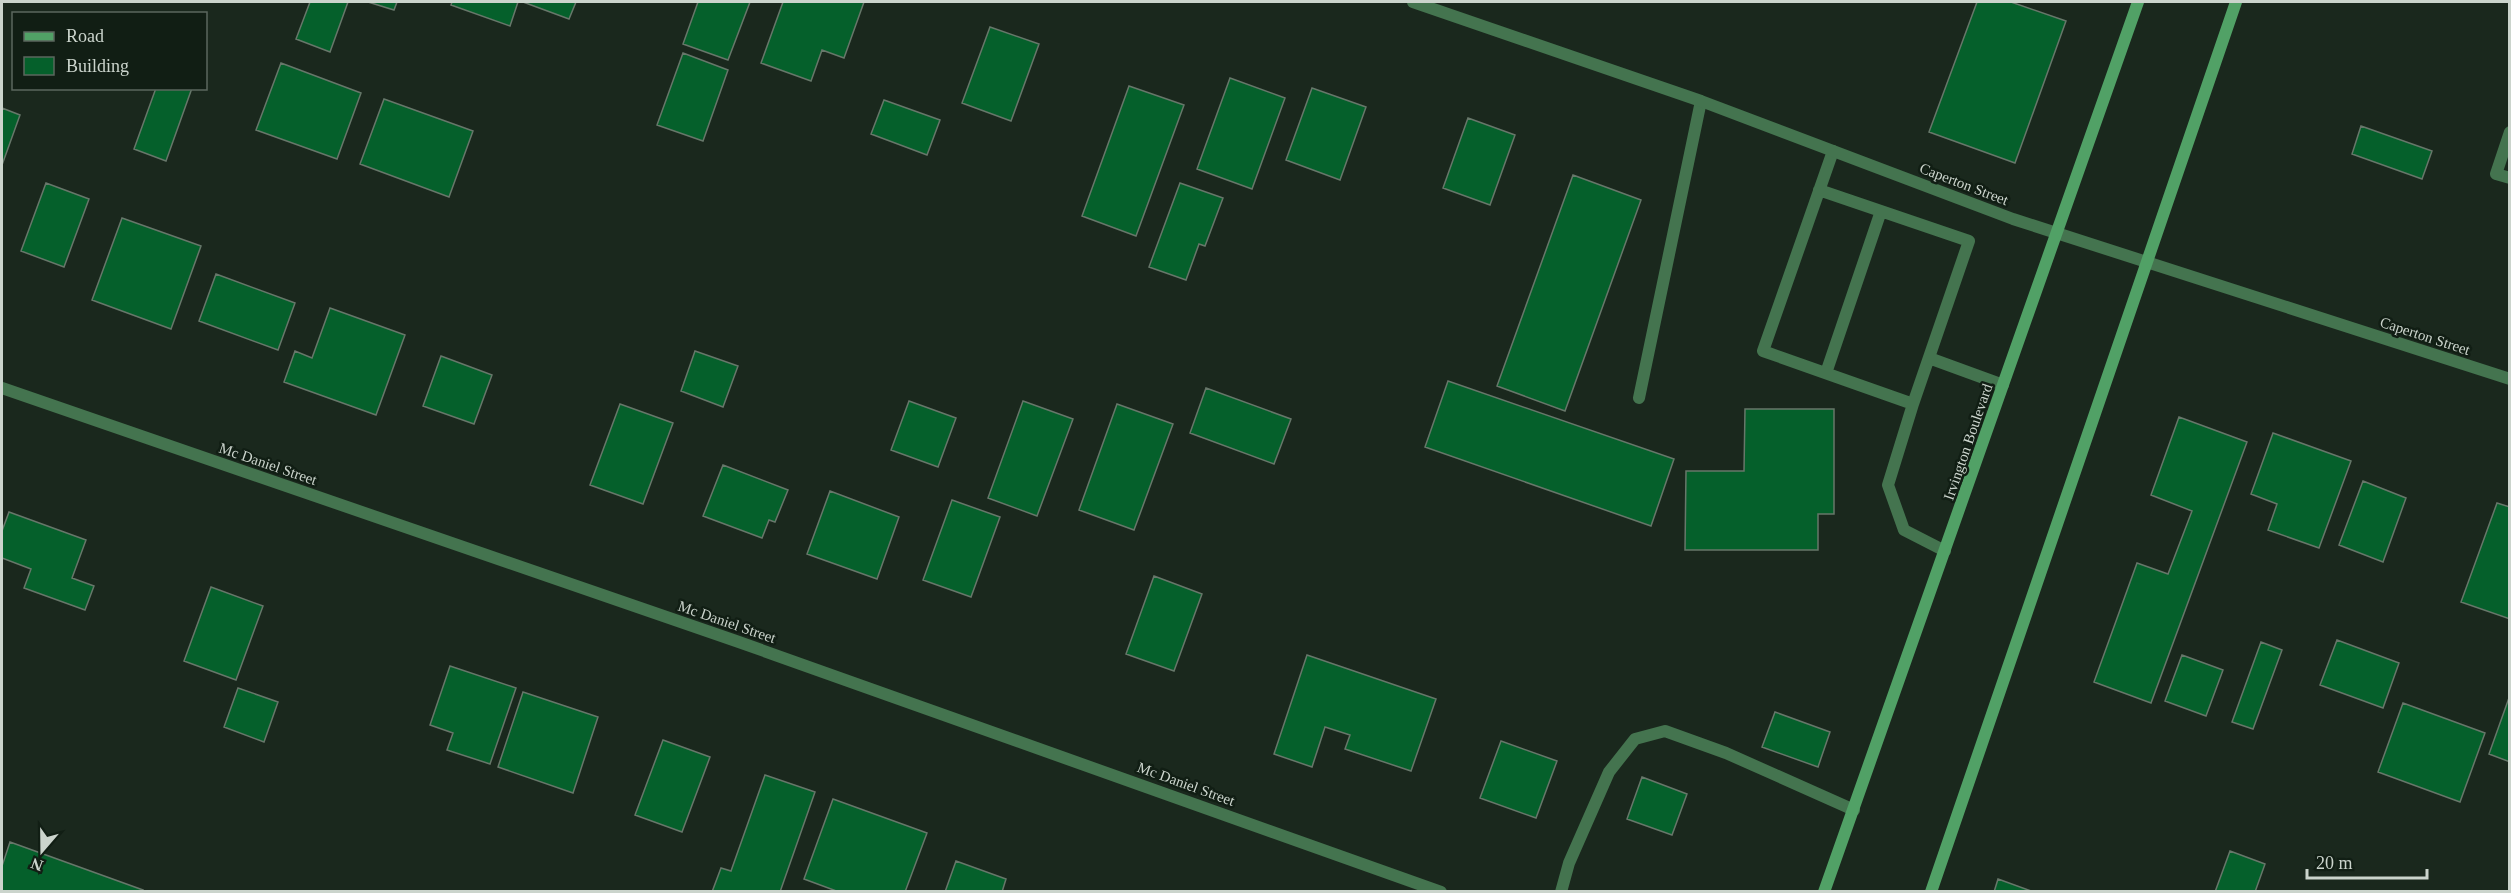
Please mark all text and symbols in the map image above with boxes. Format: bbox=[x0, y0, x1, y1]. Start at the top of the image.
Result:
legend bbox=[12, 12, 207, 90]
text: Road bbox=[66, 26, 104, 46]
text: Building bbox=[66, 56, 129, 76]
street label: Caperton Street bbox=[1917, 160, 2011, 209]
street label: Caperton Street bbox=[2378, 314, 2473, 358]
street label: Irvington Boulevard bbox=[1941, 381, 1996, 502]
street label: Mc Daniel Street bbox=[217, 440, 320, 489]
street label: Mc Daniel Street bbox=[676, 598, 779, 647]
street label: Mc Daniel Street bbox=[1135, 759, 1238, 809]
north arrow bbox=[12, 821, 72, 881]
scale bar bbox=[2307, 842, 2427, 880]
text: 20 m bbox=[2316, 853, 2353, 873]
text: N bbox=[28, 855, 45, 875]

